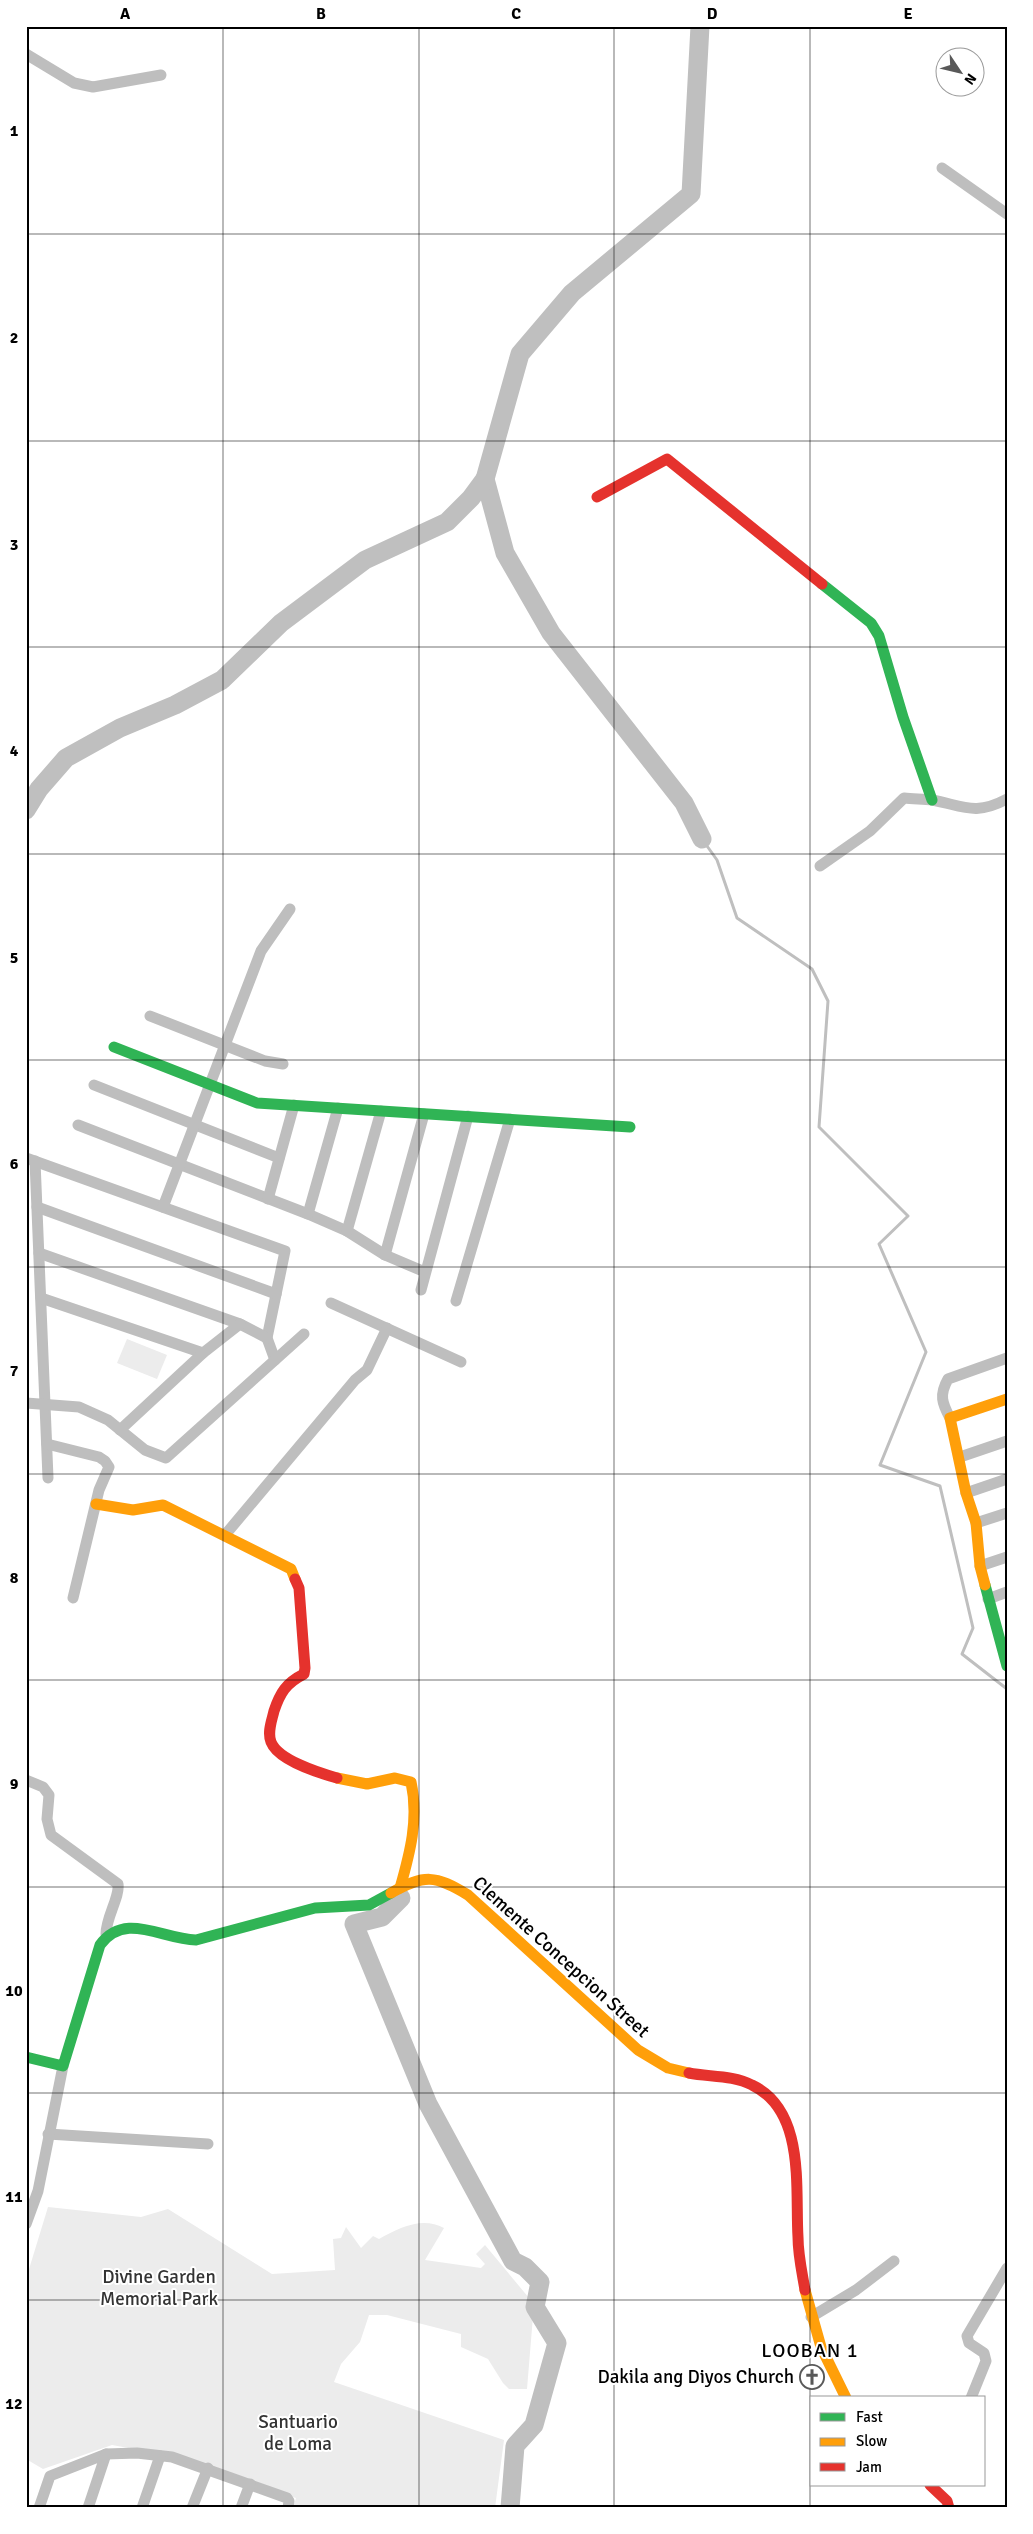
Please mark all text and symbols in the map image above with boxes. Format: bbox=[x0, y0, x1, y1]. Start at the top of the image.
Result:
text: A bbox=[120, 4, 131, 24]
text: B bbox=[316, 4, 326, 24]
text: C bbox=[511, 4, 521, 24]
text: D bbox=[707, 4, 718, 24]
text: E bbox=[903, 4, 913, 24]
north arrow bbox=[936, 48, 986, 98]
text: N bbox=[960, 70, 980, 88]
text: 1 bbox=[10, 121, 19, 141]
text: 2 bbox=[10, 328, 18, 348]
text: 3 bbox=[10, 535, 18, 555]
text: 4 bbox=[10, 741, 19, 761]
text: 5 bbox=[10, 948, 18, 968]
text: 6 bbox=[10, 1154, 19, 1174]
text: 7 bbox=[10, 1361, 19, 1381]
text: 8 bbox=[10, 1568, 19, 1588]
text: 9 bbox=[10, 1774, 19, 1794]
street label: Clemente Concepcion Street bbox=[468, 1871, 655, 2043]
text: 10 bbox=[5, 1981, 23, 2001]
text: 11 bbox=[5, 2187, 23, 2207]
park label: Divine Garden Memorial Park bbox=[100, 2265, 219, 2311]
district label: LOOBAN 1 bbox=[761, 2338, 859, 2363]
church icon: Dakila ang Diyos Church bbox=[799, 2364, 825, 2390]
place label: Dakila ang Diyos Church bbox=[598, 2365, 794, 2389]
text: 12 bbox=[5, 2394, 23, 2414]
legend bbox=[810, 2396, 986, 2486]
text: Fast bbox=[856, 2408, 883, 2426]
park label: Santuario de Loma bbox=[258, 2410, 338, 2456]
text: Slow bbox=[856, 2432, 887, 2450]
text: Jam bbox=[856, 2458, 882, 2476]

